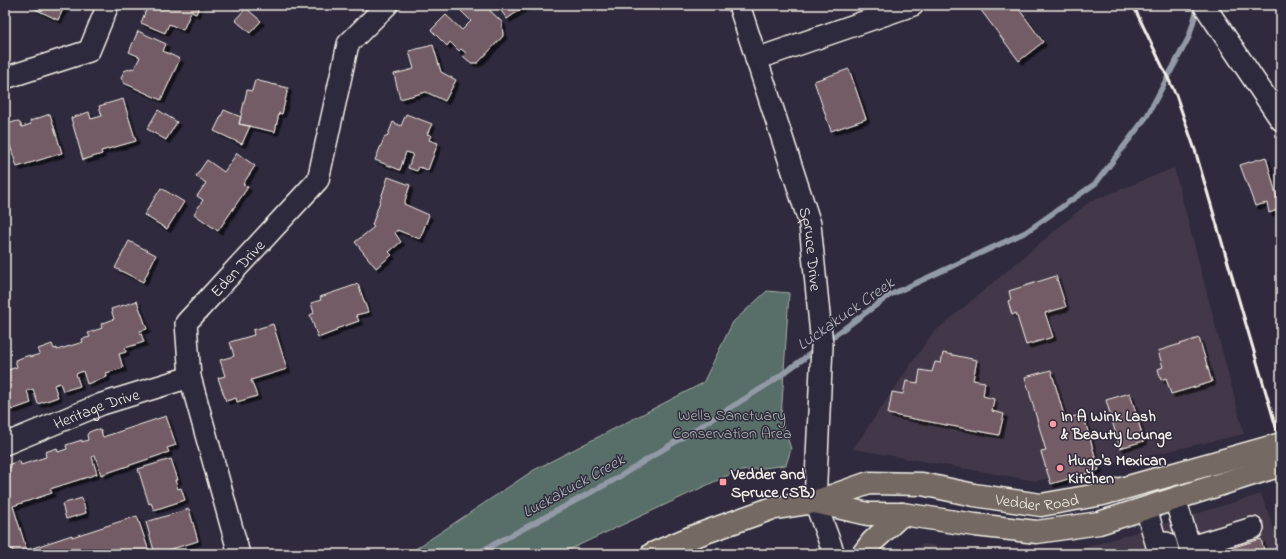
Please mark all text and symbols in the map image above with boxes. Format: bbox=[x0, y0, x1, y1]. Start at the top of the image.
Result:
street label: Spruce Drive bbox=[791, 204, 827, 293]
street label: Eden Drive bbox=[206, 234, 272, 303]
water label: Luckakuck Creek bbox=[792, 270, 901, 357]
street label: Heritage Drive bbox=[50, 383, 143, 437]
park label: Wells Sanctuary Conservation Area bbox=[672, 404, 792, 446]
place label: In A Wink Lash & Beauty Lounge bbox=[1060, 405, 1173, 448]
marker: In A Wink Lash & Beauty Lounge bbox=[1048, 419, 1058, 429]
water label: Luckakuck Creek bbox=[518, 447, 631, 525]
place label: Hugo's Mexican Kitchen bbox=[1068, 449, 1166, 491]
place label: Vedder and Spruce (SB) bbox=[730, 463, 815, 505]
marker: Hugo's Mexican Kitchen bbox=[1055, 463, 1065, 473]
marker: Vedder and Spruce (SB) bbox=[718, 477, 728, 487]
street label: Vedder Road bbox=[993, 488, 1081, 519]

